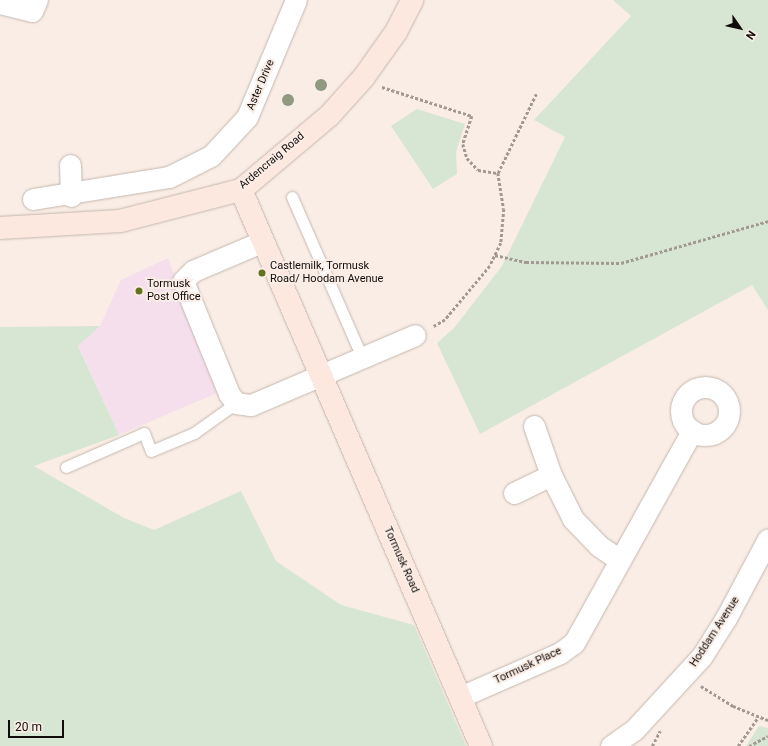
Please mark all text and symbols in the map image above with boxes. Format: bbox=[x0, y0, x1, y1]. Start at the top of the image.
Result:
north arrow bbox=[720, 8, 760, 48]
text: N bbox=[743, 28, 758, 42]
street label: Aster Drive bbox=[244, 58, 278, 112]
street label: Ardencraig Road bbox=[237, 130, 307, 192]
place label: Castlemilk, Tormusk Road/ Hoodam Avenue bbox=[270, 260, 383, 286]
marker: Castlemilk, Tormusk Road/ Hoodam Avenue bbox=[257, 268, 267, 278]
place label: Tormusk Post Office bbox=[147, 278, 201, 304]
marker: Tormusk Post Office bbox=[134, 286, 144, 296]
street label: Tormusk Road bbox=[381, 525, 421, 595]
street label: Hoddam Avenue bbox=[687, 594, 743, 670]
street label: Tormusk Place bbox=[492, 645, 564, 687]
scale bar bbox=[10, 712, 66, 738]
text: 20 m bbox=[15, 720, 42, 734]

